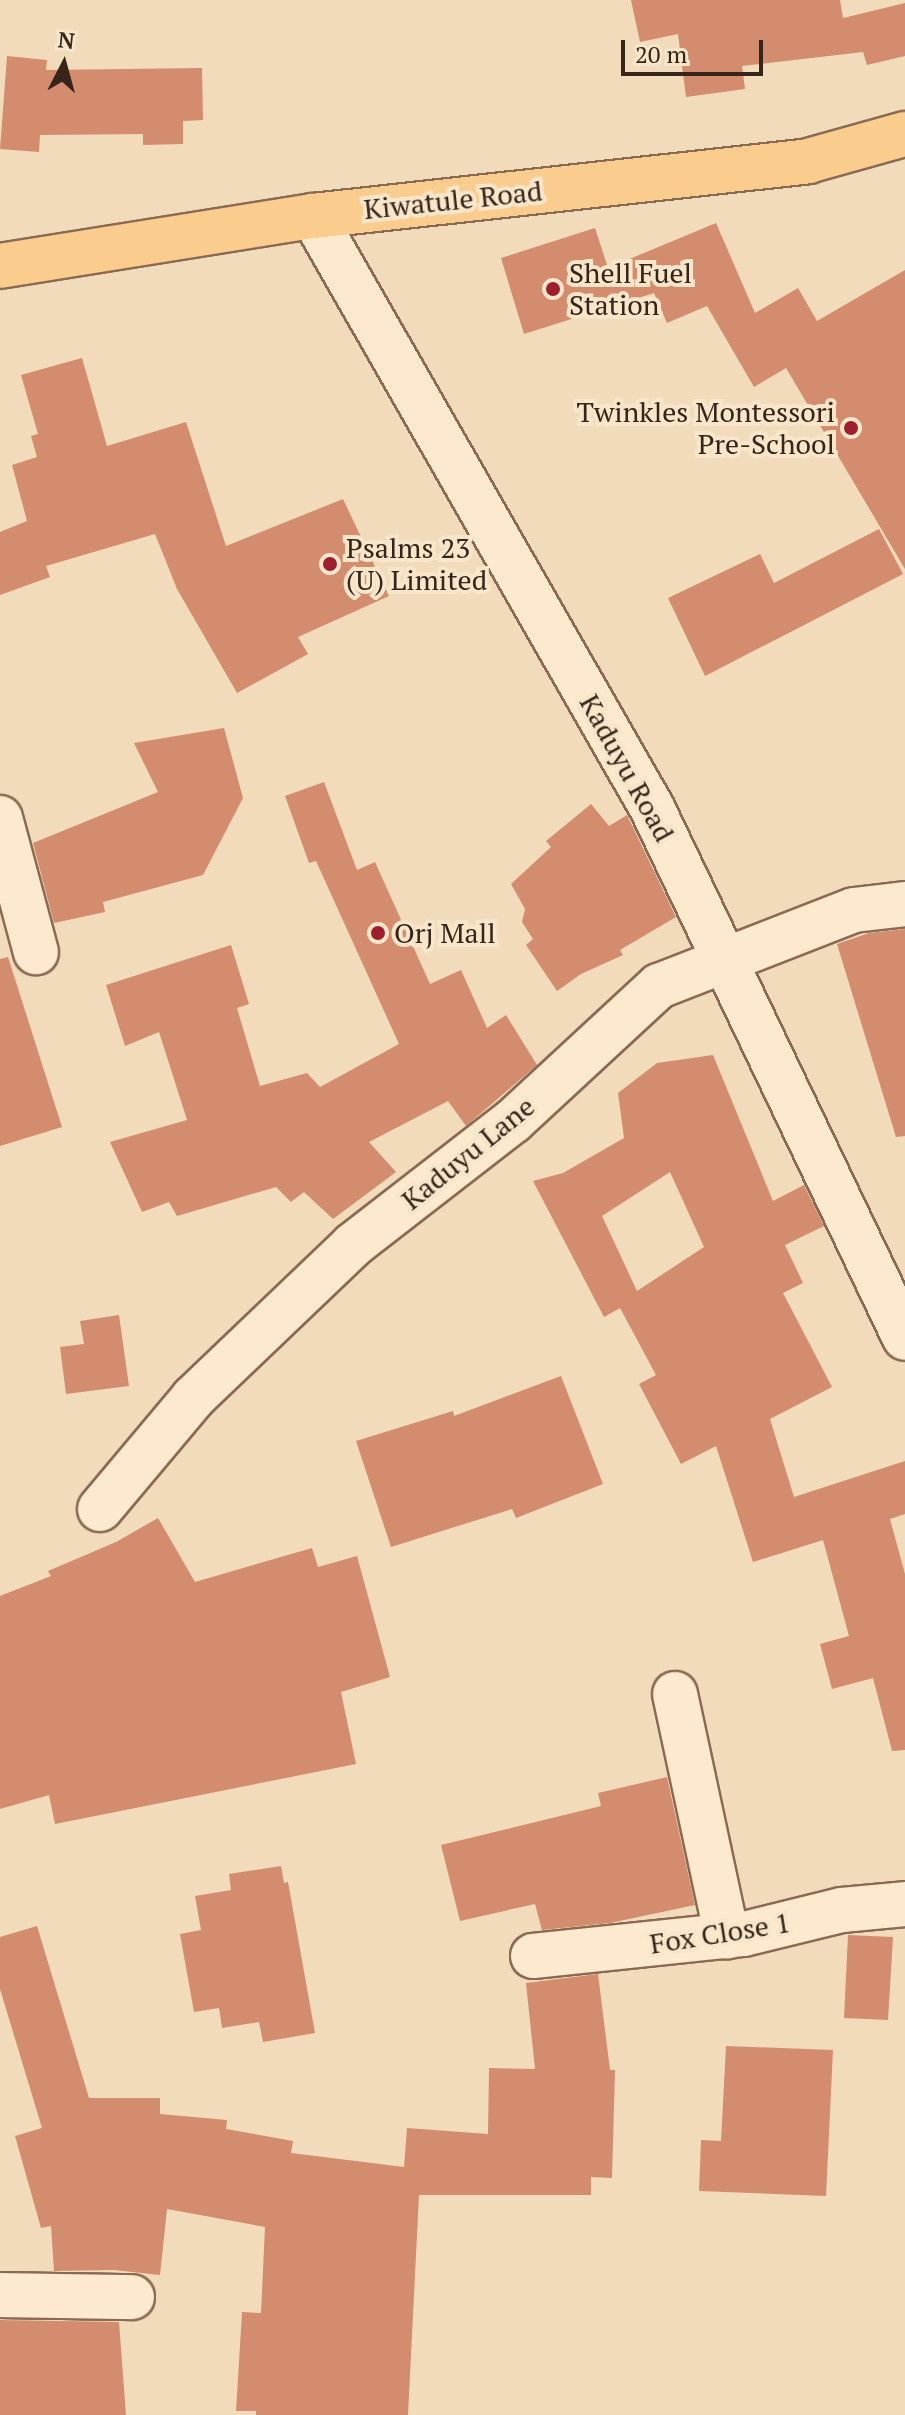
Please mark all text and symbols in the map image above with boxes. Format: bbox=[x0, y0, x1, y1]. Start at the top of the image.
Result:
north arrow bbox=[24, 24, 104, 104]
text: N bbox=[57, 24, 76, 55]
scale bar bbox=[625, 24, 767, 74]
text: 20 m bbox=[635, 38, 687, 70]
street label: Kiwatule Road bbox=[362, 174, 544, 226]
place label: Shell Fuel Station bbox=[569, 256, 692, 322]
marker: Shell Fuel Station bbox=[544, 280, 562, 298]
place label: Twinkles Montessori Pre-School bbox=[577, 395, 835, 461]
marker: Twinkles Montessori Pre-School bbox=[842, 419, 860, 437]
place label: Psalms 23 (U) Limited bbox=[346, 531, 487, 597]
marker: Psalms 23 (U) Limited bbox=[321, 555, 339, 573]
street label: Kaduyu Road bbox=[573, 688, 681, 848]
place label: Orj Mall bbox=[394, 916, 496, 950]
marker: Orj Mall bbox=[369, 924, 387, 942]
street label: Kaduyu Lane bbox=[395, 1089, 541, 1217]
street label: Fox Close 1 bbox=[647, 1905, 793, 1961]

